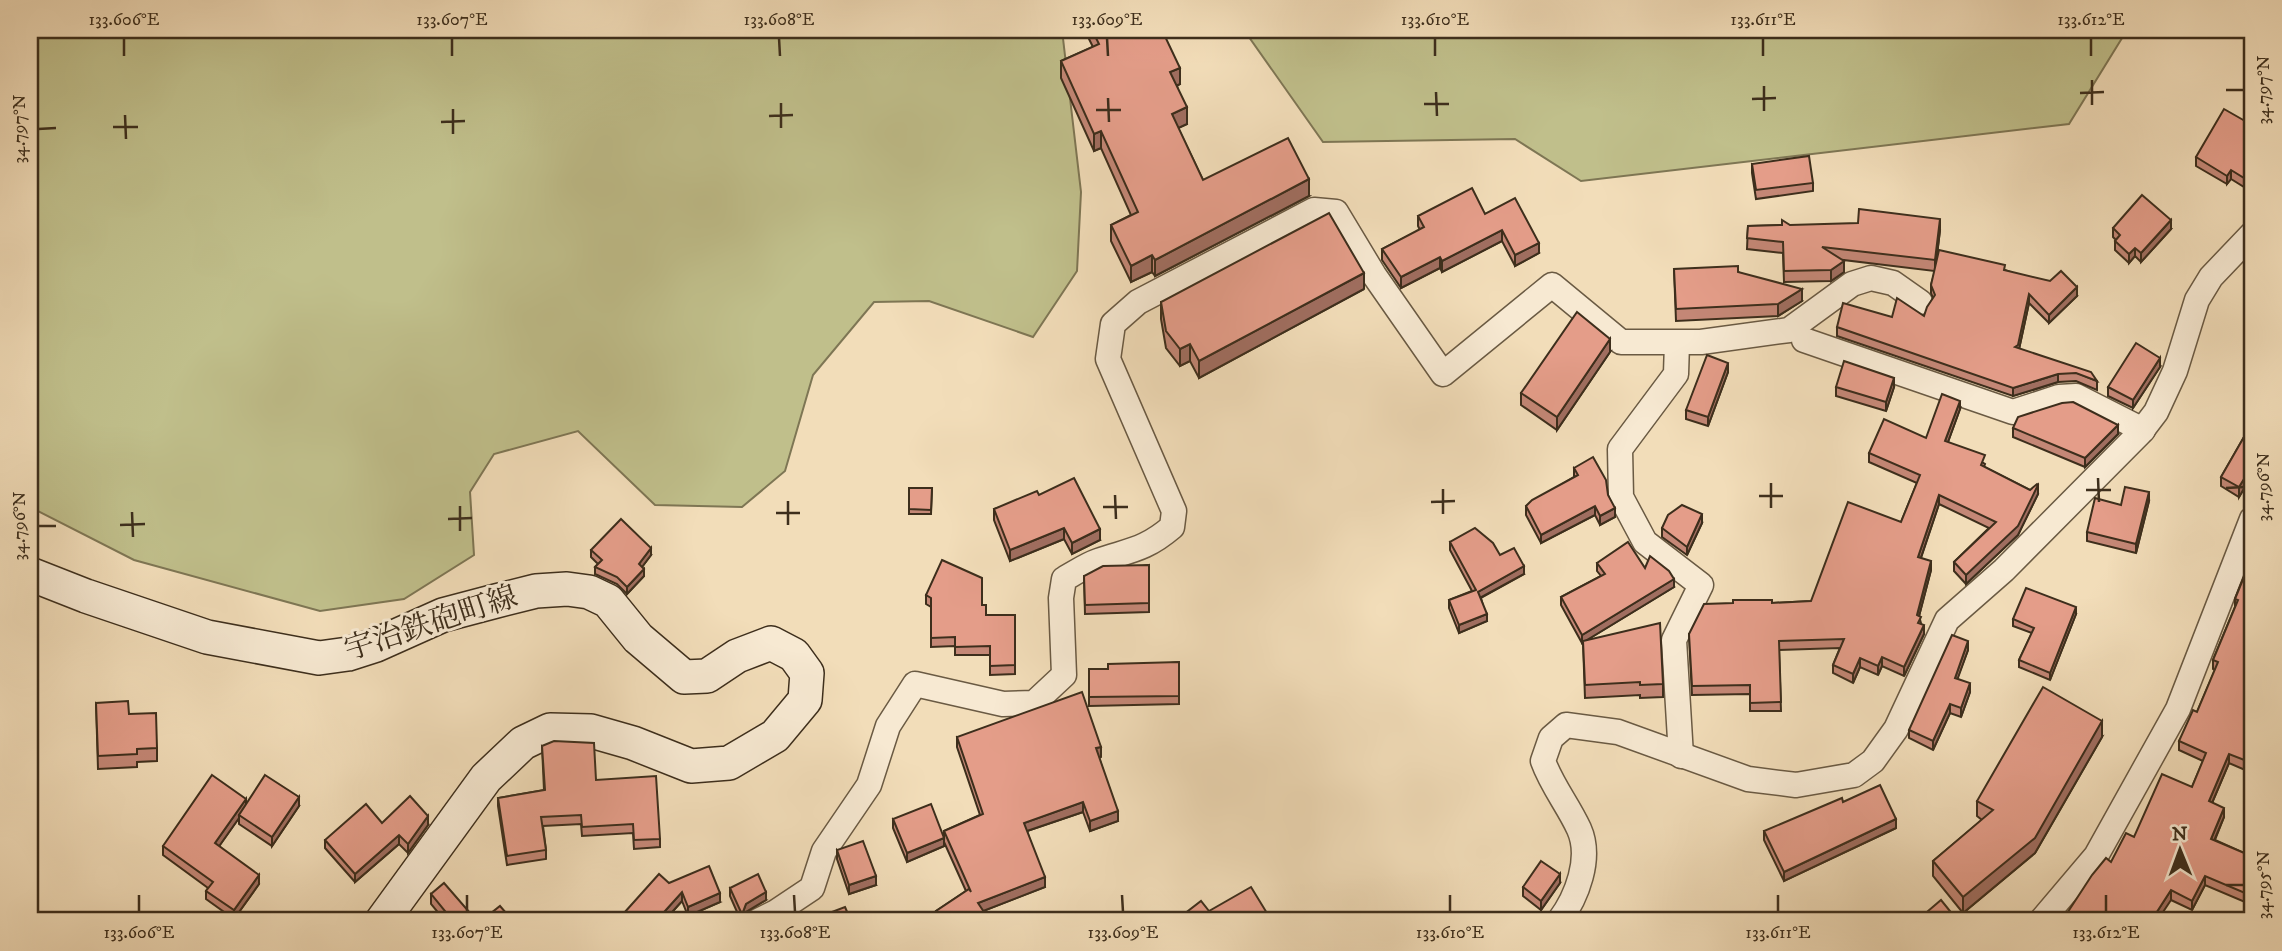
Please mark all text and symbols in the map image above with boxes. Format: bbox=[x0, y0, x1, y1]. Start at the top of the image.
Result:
text: 133.606°E bbox=[88, 9, 160, 31]
text: 133.607°E bbox=[416, 9, 488, 31]
text: 133.608°E bbox=[744, 9, 815, 31]
text: 133.609°E bbox=[1072, 9, 1143, 31]
text: 133.610°E bbox=[1401, 9, 1469, 31]
text: 133.611°E bbox=[1730, 9, 1796, 31]
text: 133.612°E bbox=[2057, 9, 2125, 31]
text: 34.797°N bbox=[2253, 55, 2275, 125]
text: 34.797°N bbox=[9, 94, 31, 164]
text: 34.796°N bbox=[2253, 452, 2275, 522]
text: 34.796°N bbox=[9, 491, 31, 561]
street label: 宇治鉄砲町線 bbox=[340, 579, 522, 669]
north arrow bbox=[2146, 814, 2216, 884]
text: N bbox=[2172, 823, 2188, 846]
text: 34.795°N bbox=[2253, 850, 2275, 919]
text: 133.606°E bbox=[103, 922, 175, 944]
text: 133.607°E bbox=[431, 922, 503, 944]
text: 133.608°E bbox=[760, 922, 831, 944]
text: 133.609°E bbox=[1088, 922, 1159, 944]
text: 133.610°E bbox=[1416, 922, 1484, 944]
text: 133.611°E bbox=[1745, 922, 1811, 944]
text: 133.612°E bbox=[2072, 922, 2140, 944]

